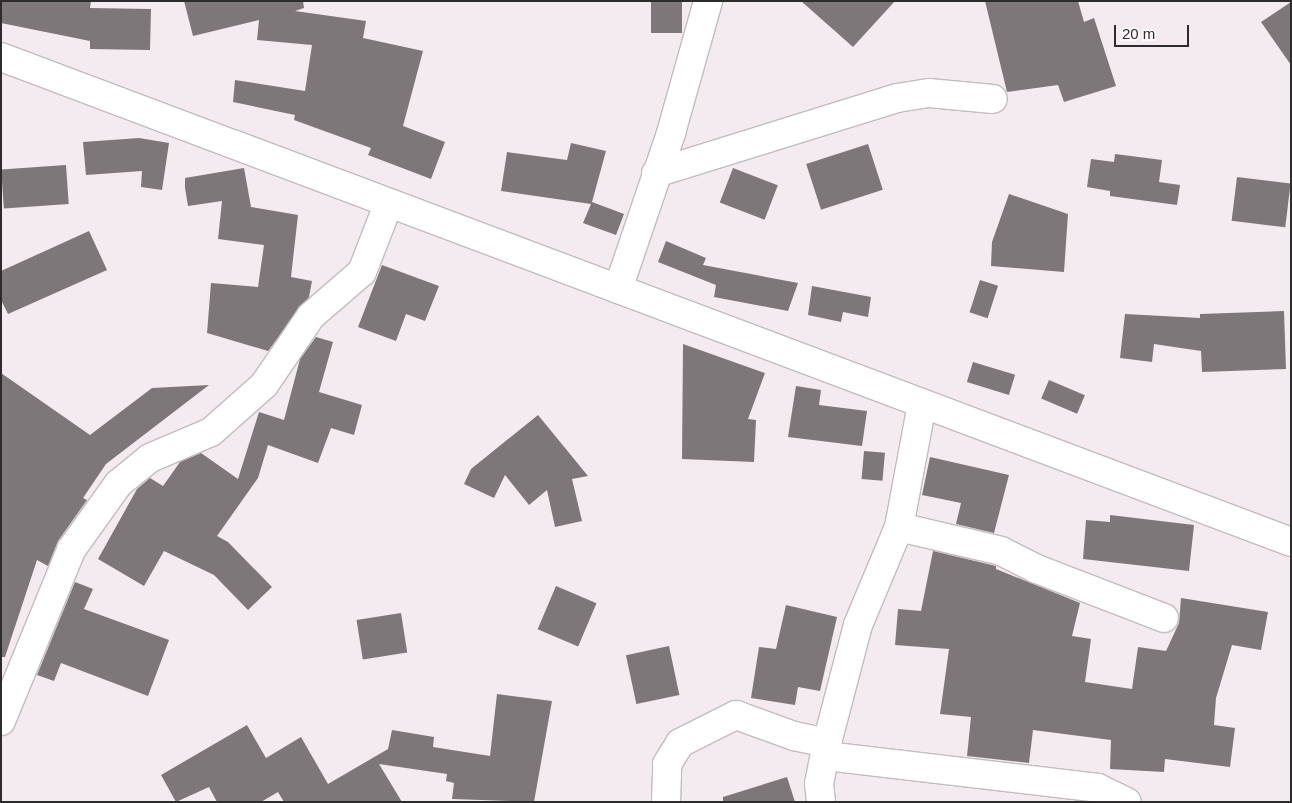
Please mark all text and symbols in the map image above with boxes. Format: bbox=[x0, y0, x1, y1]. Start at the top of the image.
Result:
scale bar bbox=[1117, 15, 1192, 47]
text: 20 m bbox=[1122, 25, 1155, 42]

